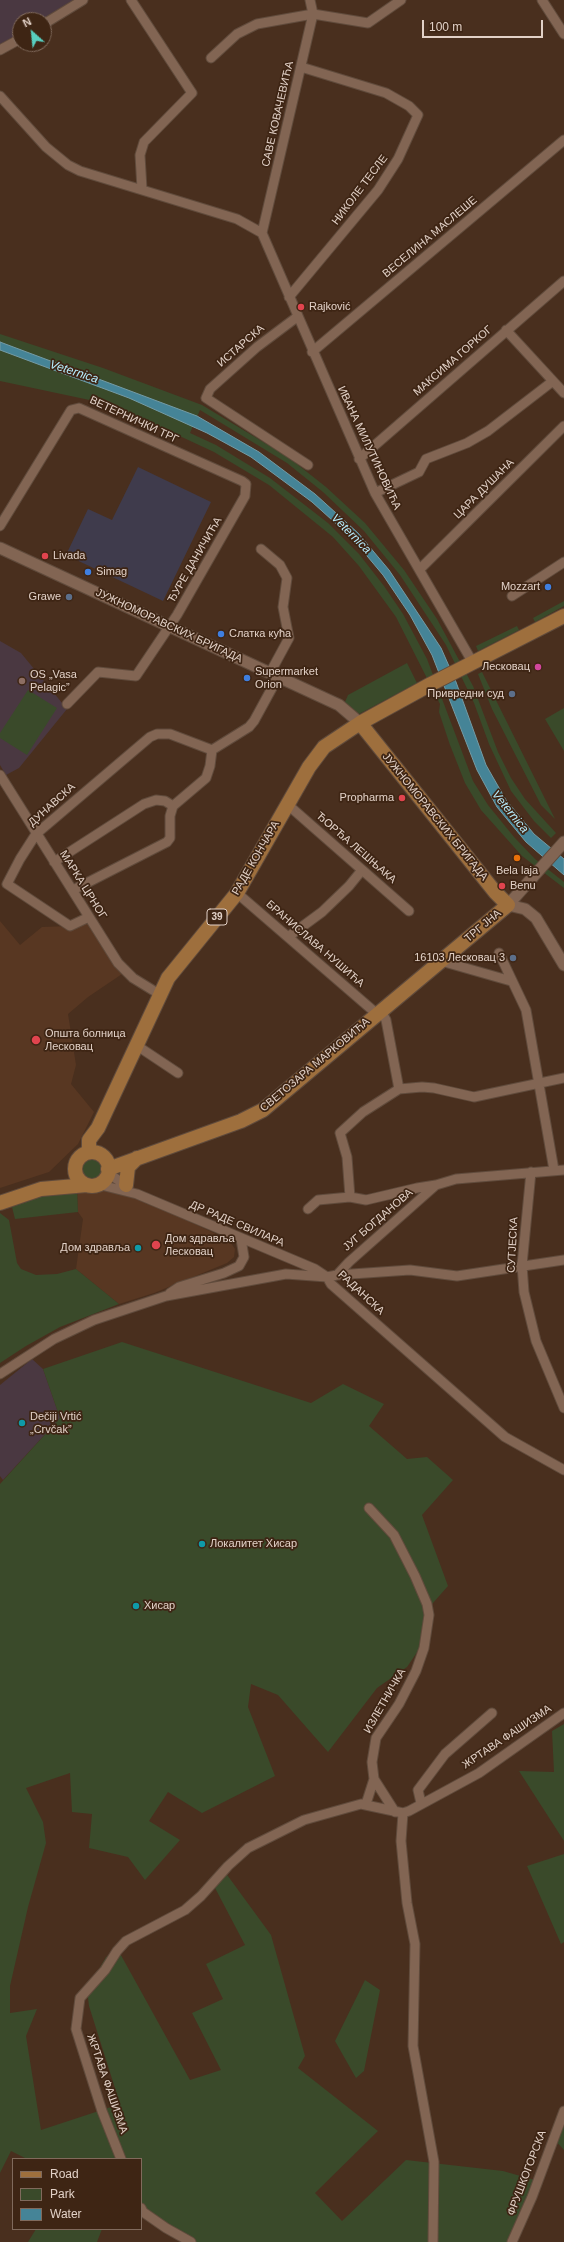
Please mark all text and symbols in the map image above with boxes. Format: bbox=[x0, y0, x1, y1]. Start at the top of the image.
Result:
north arrow bbox=[12, 12, 52, 52]
scale bar bbox=[424, 12, 545, 38]
text: N bbox=[21, 15, 33, 29]
text: 100 m bbox=[429, 20, 462, 34]
street label: САВЕ КОВАЧЕВИЋА bbox=[259, 60, 297, 168]
street label: НИКОЛЕ ТЕСЛЕ bbox=[329, 152, 391, 228]
street label: ВЕСЕЛИНА МАСЛЕШЕ bbox=[380, 194, 480, 280]
place label: Rajković bbox=[309, 300, 351, 314]
marker: Rajković bbox=[296, 302, 306, 312]
street label: ИСТАРСКА bbox=[215, 322, 267, 370]
street label: МАКСИМА ГОРКОГ bbox=[411, 323, 495, 399]
water label: Veternica bbox=[48, 357, 100, 387]
street label: ИВАНА МИЛУТИНОВИЋА bbox=[335, 384, 403, 512]
street label: ВЕТЕРНИЧКИ ТРГ bbox=[87, 394, 181, 446]
street label: ЦАРА ДУШАНА bbox=[451, 456, 517, 522]
water label: Veternica bbox=[328, 511, 374, 557]
street label: ЂУРЕ ДАНИЧИЋА bbox=[165, 515, 225, 605]
place label: Livada bbox=[53, 549, 85, 563]
marker: Livada bbox=[40, 551, 50, 561]
place label: Simag bbox=[96, 565, 127, 579]
marker: Simag bbox=[83, 567, 93, 577]
place label: Mozzart bbox=[501, 580, 540, 594]
marker: Mozzart bbox=[543, 582, 553, 592]
street label: ЈУЖНОМОРАВСКИХ БРИГАДА bbox=[93, 586, 245, 666]
place label: Grawe bbox=[29, 590, 61, 604]
marker: Grawe bbox=[64, 592, 74, 602]
place label: Слатка кућа bbox=[229, 627, 291, 641]
marker: Слатка кућа bbox=[216, 629, 226, 639]
place label: Лесковац bbox=[482, 660, 530, 674]
marker: Лесковац bbox=[533, 662, 543, 672]
place label: Supermarket Orion bbox=[255, 665, 318, 691]
place label: OS „Vasa Pelagic” bbox=[30, 668, 77, 694]
marker: Supermarket Orion bbox=[242, 673, 252, 683]
marker: OS „Vasa Pelagic” bbox=[17, 676, 27, 686]
place label: Привредни суд bbox=[427, 687, 504, 701]
marker: Привредни суд bbox=[507, 689, 517, 699]
street label: ЈУЖНОМОРАВСКИХ БРИГАДА bbox=[379, 750, 491, 884]
street label: ДУНАВСКА bbox=[26, 781, 78, 829]
water label: Veternica bbox=[489, 788, 531, 836]
place label: Propharma bbox=[340, 791, 394, 805]
marker: Propharma bbox=[397, 793, 407, 803]
street label: ЂОРЂА ЛЕШЊАКА bbox=[313, 810, 399, 886]
street label: РАДЕ КОНЧАРА bbox=[229, 819, 283, 897]
street label: МАРКА ЦРНОГ bbox=[57, 848, 109, 922]
marker: Bela laja bbox=[512, 853, 522, 863]
place label: Bela laja bbox=[496, 864, 538, 878]
place label: Benu bbox=[510, 879, 536, 893]
marker: Benu bbox=[497, 881, 507, 891]
street label: БРАНИСЛАВА НУШИЋА bbox=[263, 898, 367, 990]
street label: ТРГ ЈНА bbox=[462, 907, 504, 945]
road number: 39 bbox=[207, 909, 227, 925]
place label: 16103 Лесковац 3 bbox=[414, 951, 505, 965]
marker: 16103 Лесковац 3 bbox=[508, 953, 518, 963]
street label: СВЕТОЗАРА МАРКОВИЋА bbox=[258, 1015, 372, 1115]
place label: Општа болница Лесковац bbox=[45, 1027, 126, 1053]
marker: Општа болница Лесковац bbox=[30, 1034, 42, 1046]
street label: ЈУГ БОГДАНОВА bbox=[340, 1186, 416, 1254]
street label: ДР РАДЕ СВИЛАРА bbox=[188, 1198, 286, 1250]
street label: СУТЈЕСКА bbox=[505, 1217, 521, 1273]
place label: Дом здравља Лесковац bbox=[165, 1232, 235, 1258]
marker: Дом здравља Лесковац bbox=[150, 1239, 162, 1251]
place label: Дом здравља bbox=[60, 1241, 130, 1255]
marker: Дом здравља bbox=[133, 1243, 143, 1253]
street label: РАДАНСКА bbox=[335, 1268, 387, 1318]
place label: Dečiji Vrtić „Crvčak” bbox=[30, 1410, 82, 1436]
marker: Dečiji Vrtić „Crvčak” bbox=[17, 1418, 27, 1428]
place label: Локалитет Хисар bbox=[210, 1537, 297, 1551]
marker: Локалитет Хисар bbox=[197, 1539, 207, 1549]
place label: Хисар bbox=[144, 1599, 175, 1613]
marker: Хисар bbox=[131, 1601, 141, 1611]
street label: ИЗЛЕТНИЧКА bbox=[361, 1666, 409, 1736]
street label: ЖРТАВА ФАШИЗМА bbox=[460, 1702, 554, 1772]
street label: ЖРТАВА ФАШИЗМА bbox=[84, 2032, 130, 2136]
street label: ФРУШКОГОРСКА bbox=[505, 2129, 549, 2217]
legend bbox=[12, 2158, 142, 2230]
text: Road bbox=[50, 2167, 79, 2181]
text: Park bbox=[50, 2187, 75, 2201]
text: Water bbox=[50, 2207, 82, 2221]

